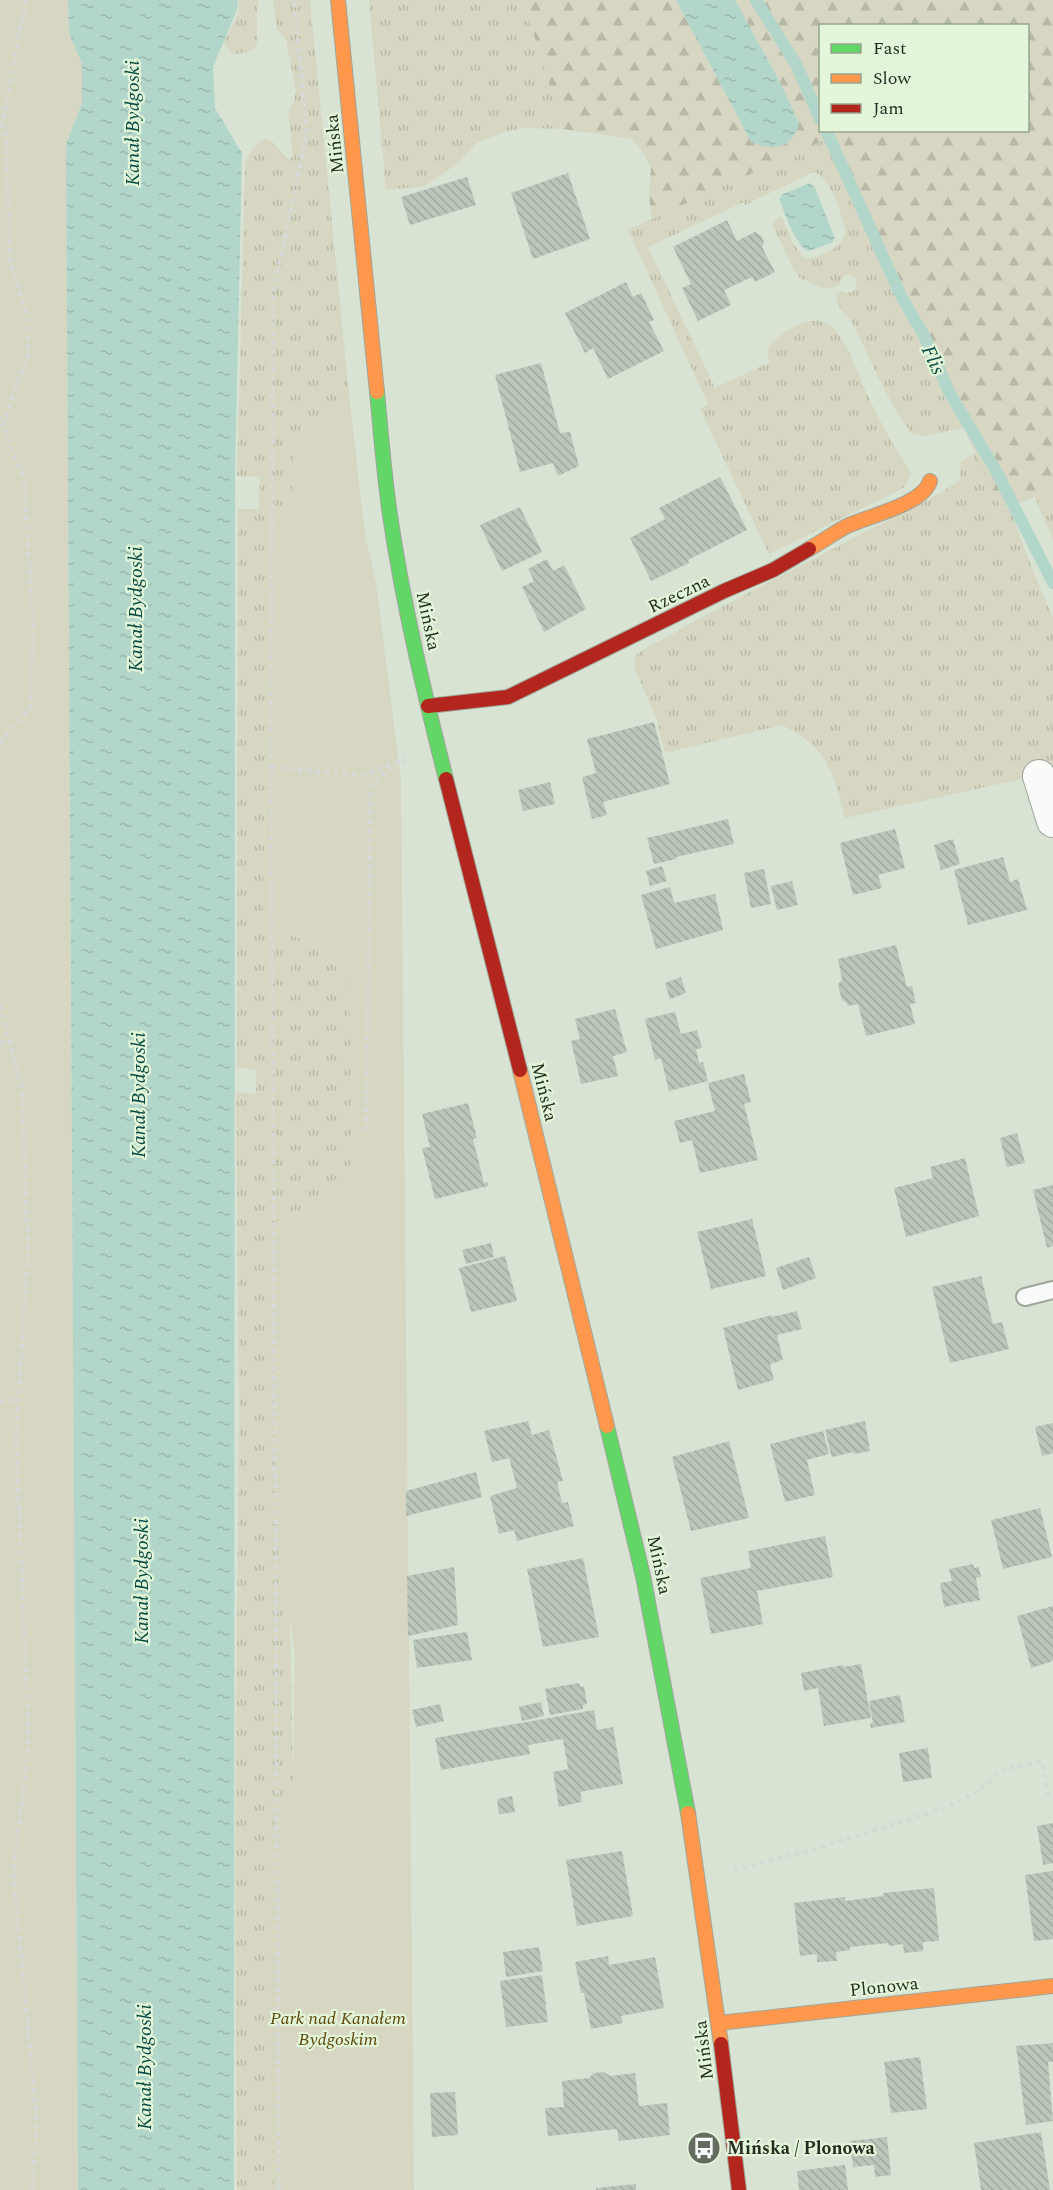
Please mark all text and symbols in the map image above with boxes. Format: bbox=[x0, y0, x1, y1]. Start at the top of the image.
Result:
legend bbox=[819, 24, 1029, 132]
text: Fast bbox=[873, 35, 906, 62]
water label: Kanał Bydgoski bbox=[118, 60, 148, 186]
text: Slow bbox=[873, 65, 912, 92]
text: Jam bbox=[873, 95, 904, 122]
street label: Mińska bbox=[318, 113, 352, 175]
water label: Flis bbox=[913, 340, 953, 380]
water label: Kanał Bydgoski bbox=[121, 546, 151, 672]
street label: Rzeczna bbox=[644, 567, 715, 621]
street label: Mińska bbox=[409, 589, 447, 653]
water label: Kanał Bydgoski bbox=[124, 1032, 154, 1158]
street label: Mińska bbox=[524, 1060, 564, 1124]
water label: Kanał Bydgoski bbox=[127, 1518, 157, 1644]
street label: Mińska bbox=[640, 1533, 678, 1597]
street label: Plonowa bbox=[848, 1970, 920, 2004]
water label: Kanał Bydgoski bbox=[130, 2004, 160, 2130]
park label: Park nad Kanałem Bydgoskim bbox=[270, 2005, 406, 2053]
street label: Mińska bbox=[687, 2019, 721, 2081]
bus stop icon: Mińska / Plonowa bbox=[686, 2130, 722, 2166]
place label: Mińska / Plonowa bbox=[727, 2135, 876, 2162]

